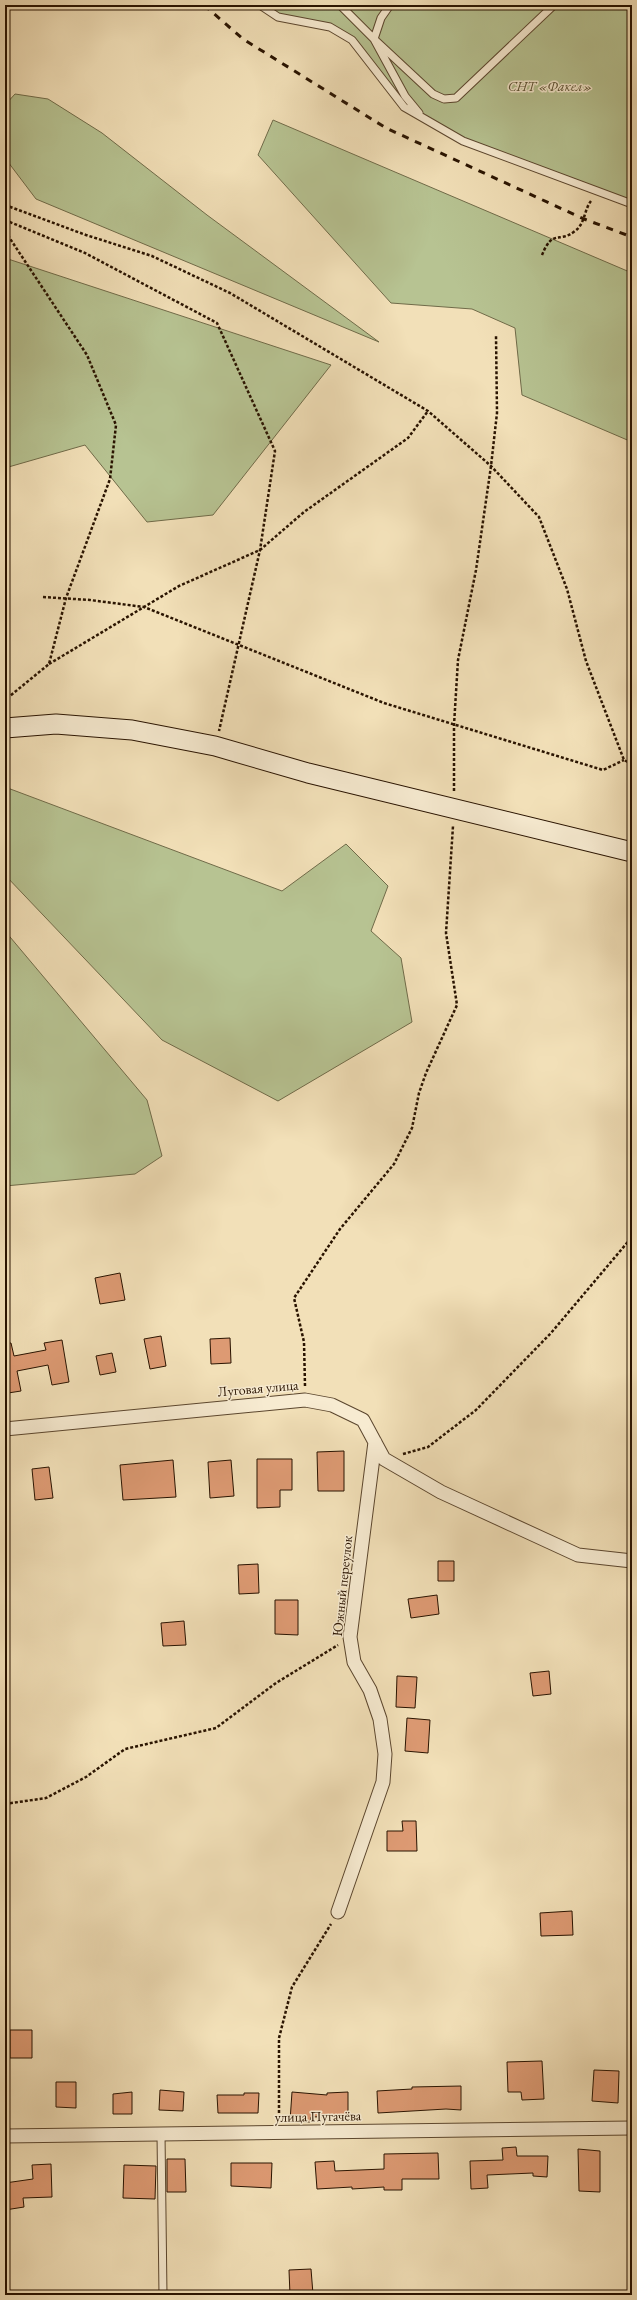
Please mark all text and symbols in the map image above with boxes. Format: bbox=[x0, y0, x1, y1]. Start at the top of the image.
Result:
park label: СНТ «Факел» bbox=[508, 77, 592, 95]
street label: Луговая улица bbox=[217, 1375, 300, 1401]
street label: Южный переулок bbox=[328, 1534, 356, 1637]
street label: улица Пугачёва bbox=[274, 2106, 362, 2126]

